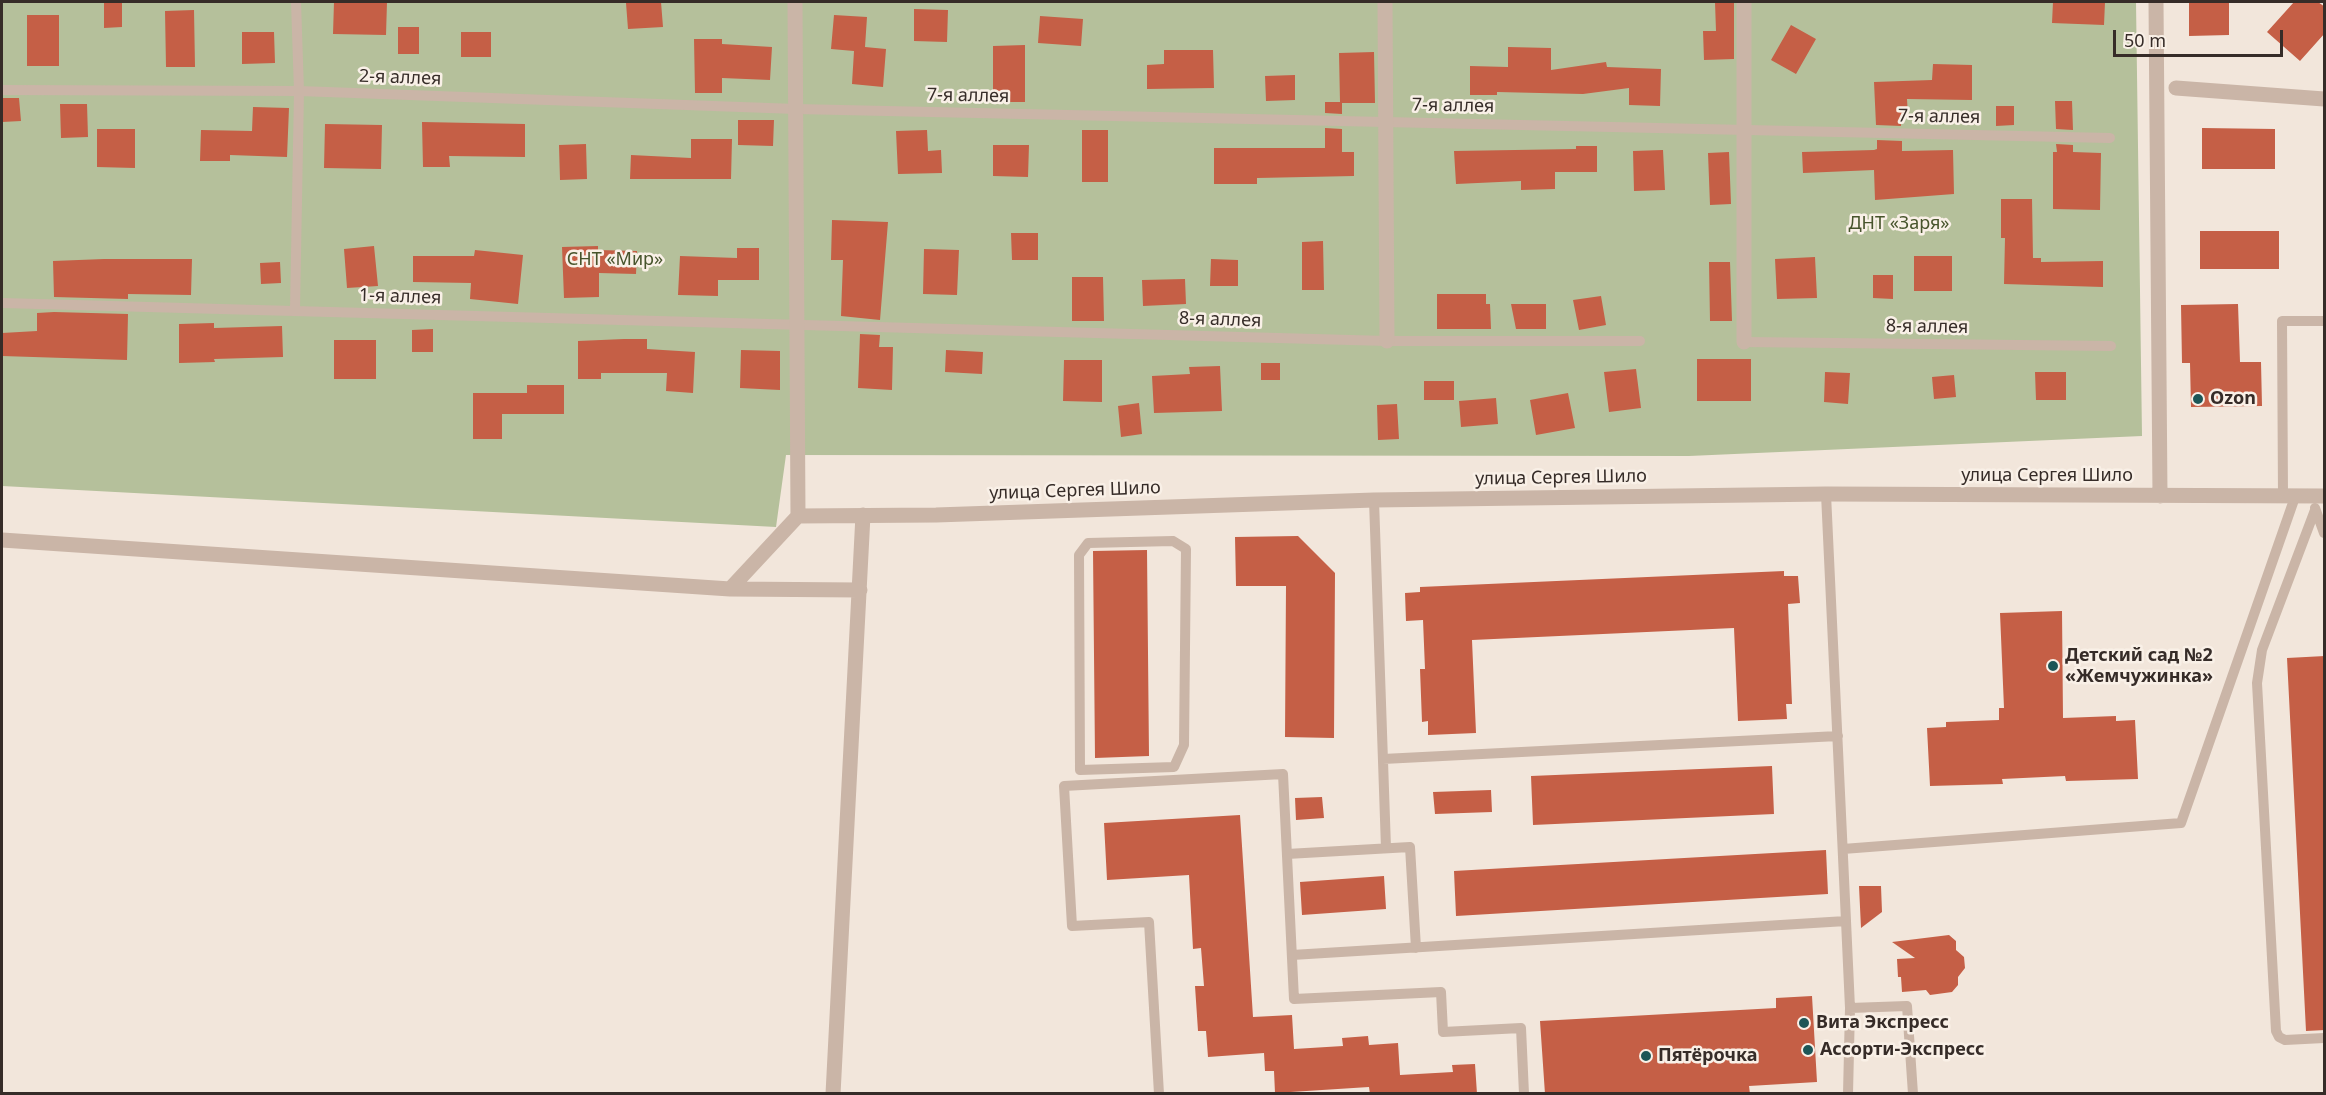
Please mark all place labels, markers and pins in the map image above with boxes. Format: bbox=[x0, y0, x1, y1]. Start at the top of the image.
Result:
place label: Ozon bbox=[2210, 388, 2256, 410]
marker: Ozon bbox=[2191, 392, 2205, 406]
place label: Детский сад №2 «Жемчужинка» bbox=[2065, 645, 2213, 688]
marker: Детский сад №2 «Жемчужинка» bbox=[2046, 659, 2060, 673]
place label: Вита Экспресс bbox=[1816, 1012, 1949, 1034]
marker: Вита Экспресс bbox=[1797, 1016, 1811, 1030]
place label: Ассорти-Экспресс bbox=[1820, 1039, 1984, 1061]
marker: Ассорти-Экспресс bbox=[1801, 1043, 1815, 1057]
place label: Пятёрочка bbox=[1658, 1045, 1757, 1067]
marker: Пятёрочка bbox=[1639, 1049, 1653, 1063]

